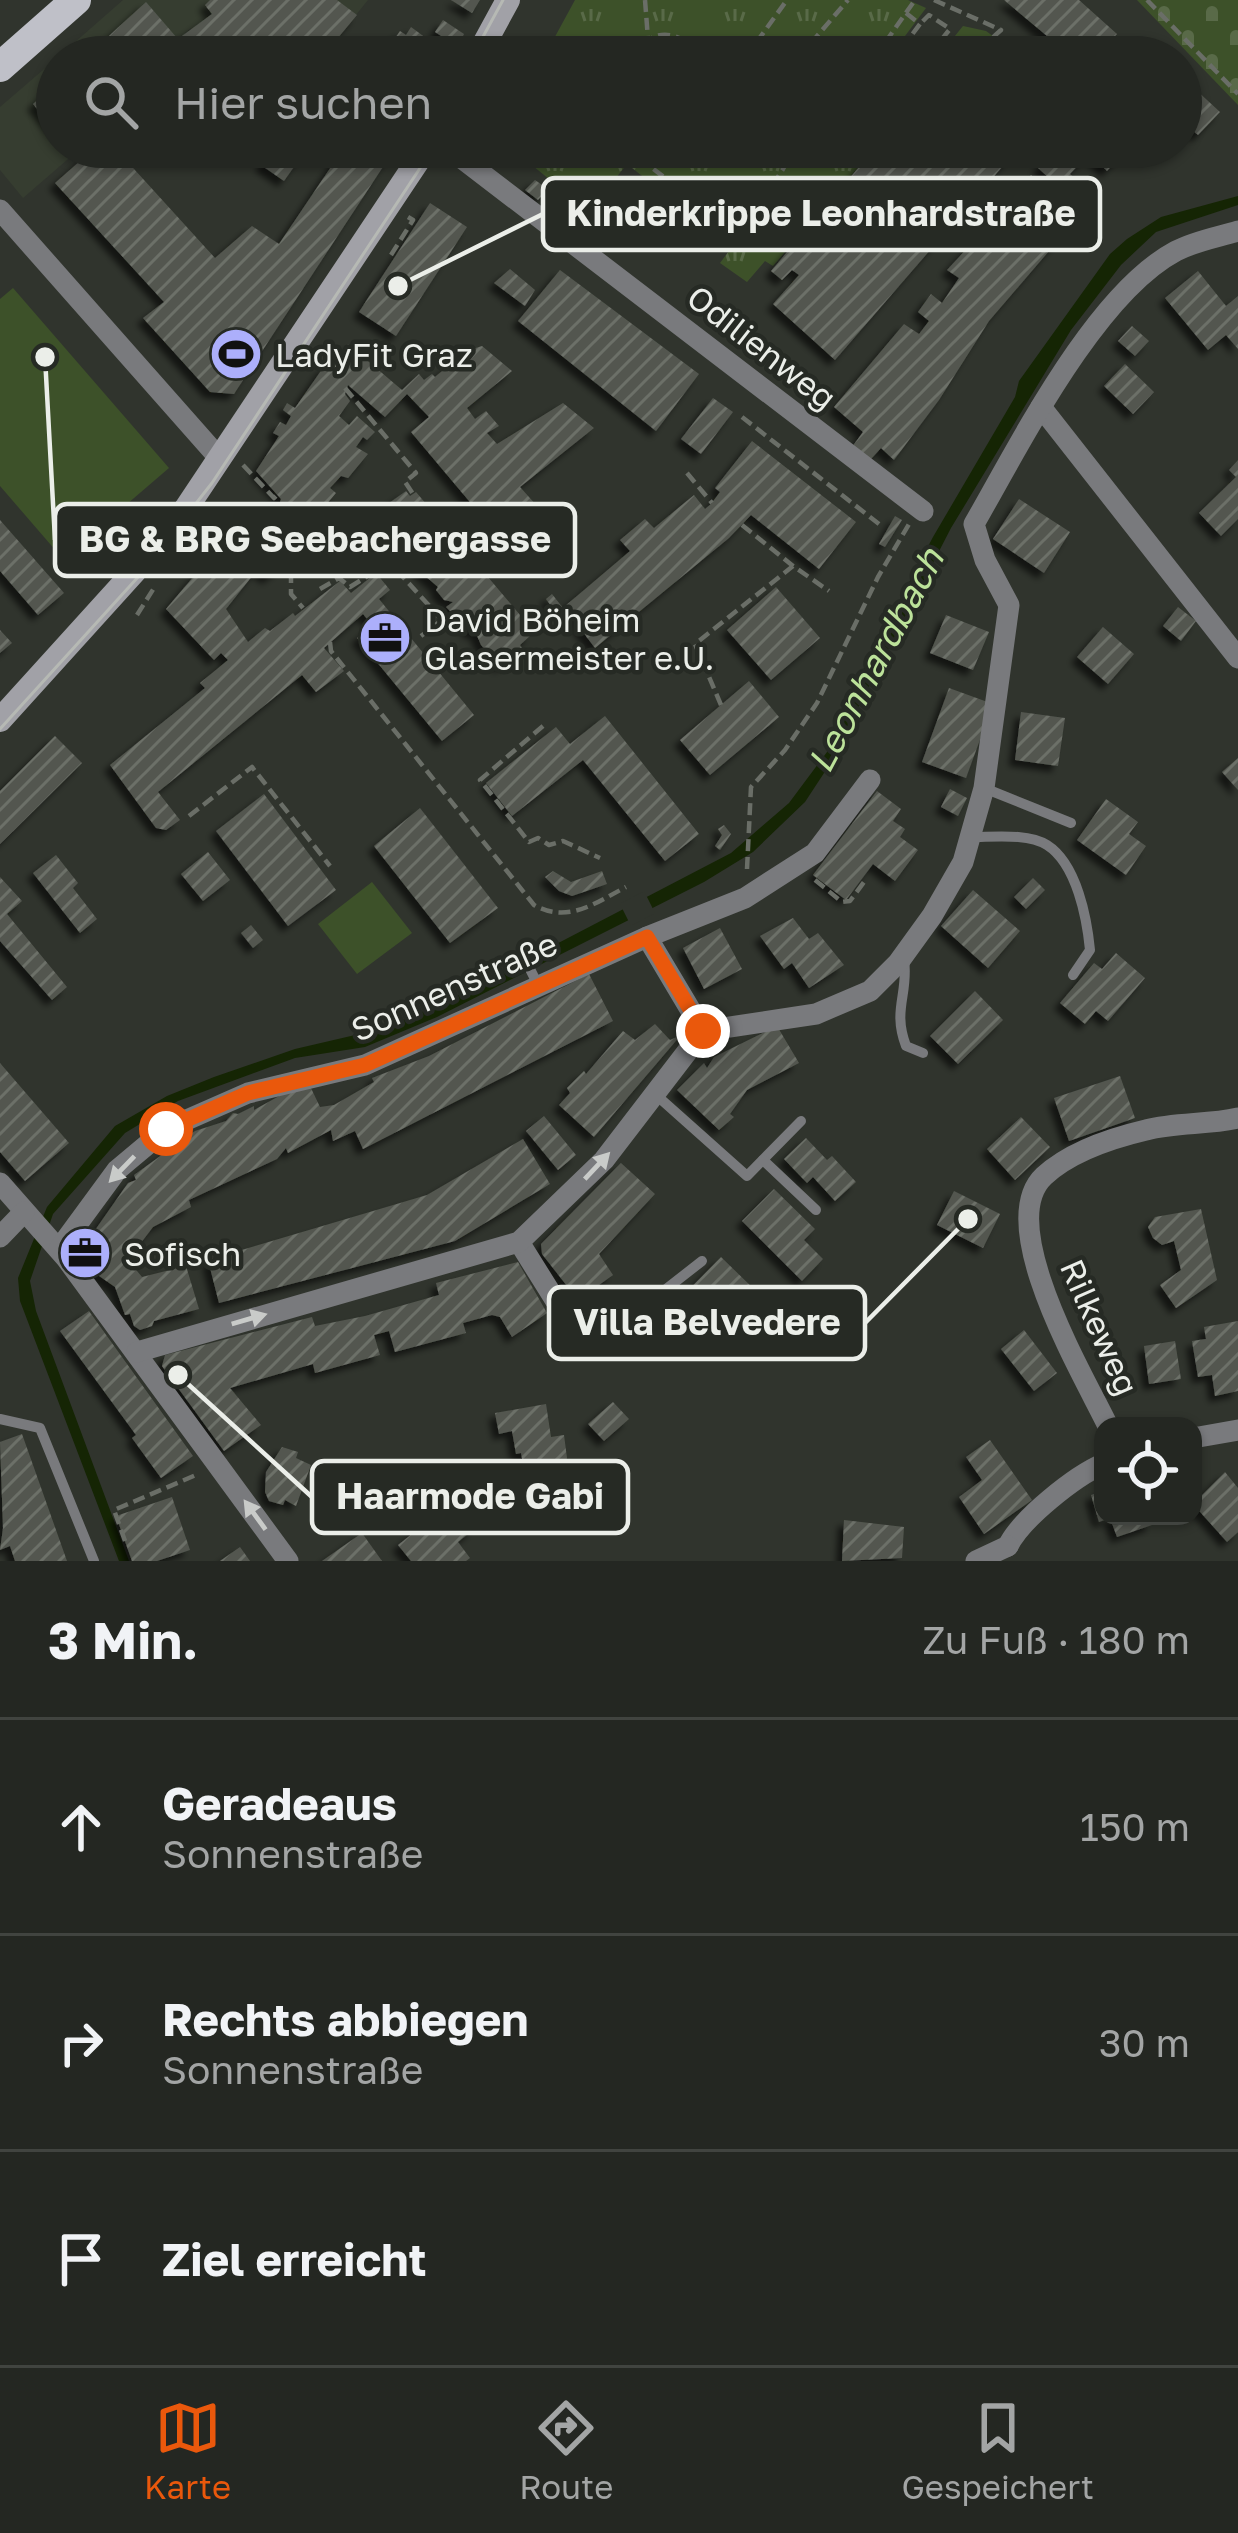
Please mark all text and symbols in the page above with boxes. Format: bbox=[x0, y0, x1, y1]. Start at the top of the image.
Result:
search box bbox=[36, 36, 1202, 168]
icon: search bbox=[78, 69, 144, 135]
text: Hier suchen bbox=[174, 75, 432, 129]
callout: Kinderkrippe Leonhardstraße bbox=[543, 178, 1100, 250]
text: Kinderkrippe Leonhardstraße bbox=[566, 191, 1076, 234]
street label: Odilienweg bbox=[680, 277, 844, 417]
sports icon: LadyFit Graz bbox=[208, 326, 264, 382]
place label: LadyFit Graz bbox=[275, 335, 473, 374]
callout: BG & BRG Seebachergasse bbox=[55, 504, 575, 576]
text: BG & BRG Seebachergasse bbox=[79, 517, 551, 560]
water label: Leonhardbach bbox=[798, 539, 953, 779]
place label: David Böheim Glasermeister e.U. bbox=[424, 600, 715, 677]
office icon: David Böheim Glasermeister e.U. bbox=[357, 610, 413, 666]
street label: Sonnenstraße bbox=[345, 923, 563, 1049]
route end bbox=[676, 1004, 730, 1058]
route start bbox=[139, 1102, 193, 1156]
one-way arrow bbox=[583, 1151, 610, 1180]
one-way arrow bbox=[109, 1154, 137, 1183]
office icon: Sofisch bbox=[57, 1225, 113, 1281]
place label: Sofisch bbox=[124, 1234, 241, 1273]
street label: Rilkeweg bbox=[1053, 1253, 1147, 1401]
callout: Villa Belvedere bbox=[549, 1287, 865, 1359]
text: Villa Belvedere bbox=[573, 1300, 841, 1343]
one-way arrow bbox=[231, 1309, 268, 1328]
map controls bbox=[1094, 1417, 1202, 1525]
button: locate bbox=[1094, 1417, 1202, 1525]
callout: Haarmode Gabi bbox=[312, 1461, 628, 1533]
text: Haarmode Gabi bbox=[336, 1474, 604, 1517]
one-way arrow bbox=[243, 1499, 267, 1531]
text: 3 Min. bbox=[48, 1609, 198, 1670]
text: Zu Fuß · 180 m bbox=[922, 1616, 1190, 1663]
text: Geradeaus bbox=[162, 1776, 397, 1830]
icon: ahead bbox=[48, 1794, 114, 1860]
text: 150 m bbox=[1080, 1803, 1190, 1850]
text: Sonnenstraße bbox=[162, 1830, 423, 1877]
text: Rechts abbiegen bbox=[162, 1992, 528, 2046]
icon: right bbox=[48, 2010, 114, 2076]
text: 30 m bbox=[1099, 2019, 1190, 2066]
text: Sonnenstraße bbox=[162, 2046, 423, 2093]
icon: arrive bbox=[48, 2226, 114, 2292]
text: Ziel erreicht bbox=[162, 2232, 427, 2286]
tab: Karte bbox=[144, 2395, 231, 2506]
tab: Route bbox=[519, 2395, 613, 2506]
tab: Gespeichert bbox=[902, 2395, 1094, 2506]

